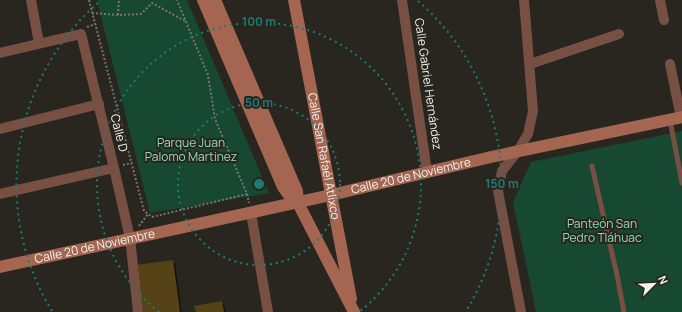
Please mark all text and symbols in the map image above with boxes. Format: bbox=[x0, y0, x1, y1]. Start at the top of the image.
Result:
text: 100 m bbox=[242, 13, 276, 30]
street label: Calle Gabriel Hernández bbox=[411, 17, 446, 151]
street label: Calle San Rafaél Atlixco bbox=[304, 91, 345, 221]
text: 50 m bbox=[245, 94, 273, 111]
street label: Calle D bbox=[107, 112, 132, 154]
park label: Parque Juan Palomo Martinez bbox=[145, 134, 237, 165]
street label: Calle 20 de Noviembre bbox=[349, 153, 473, 198]
text: 150 m bbox=[485, 175, 519, 192]
centre of rings bbox=[252, 177, 266, 191]
park label: Panteón San Pedro Tláhuac bbox=[562, 215, 642, 246]
street label: Calle 20 de Noviembre bbox=[33, 225, 156, 267]
north arrow bbox=[634, 264, 674, 304]
text: N bbox=[655, 273, 672, 286]

